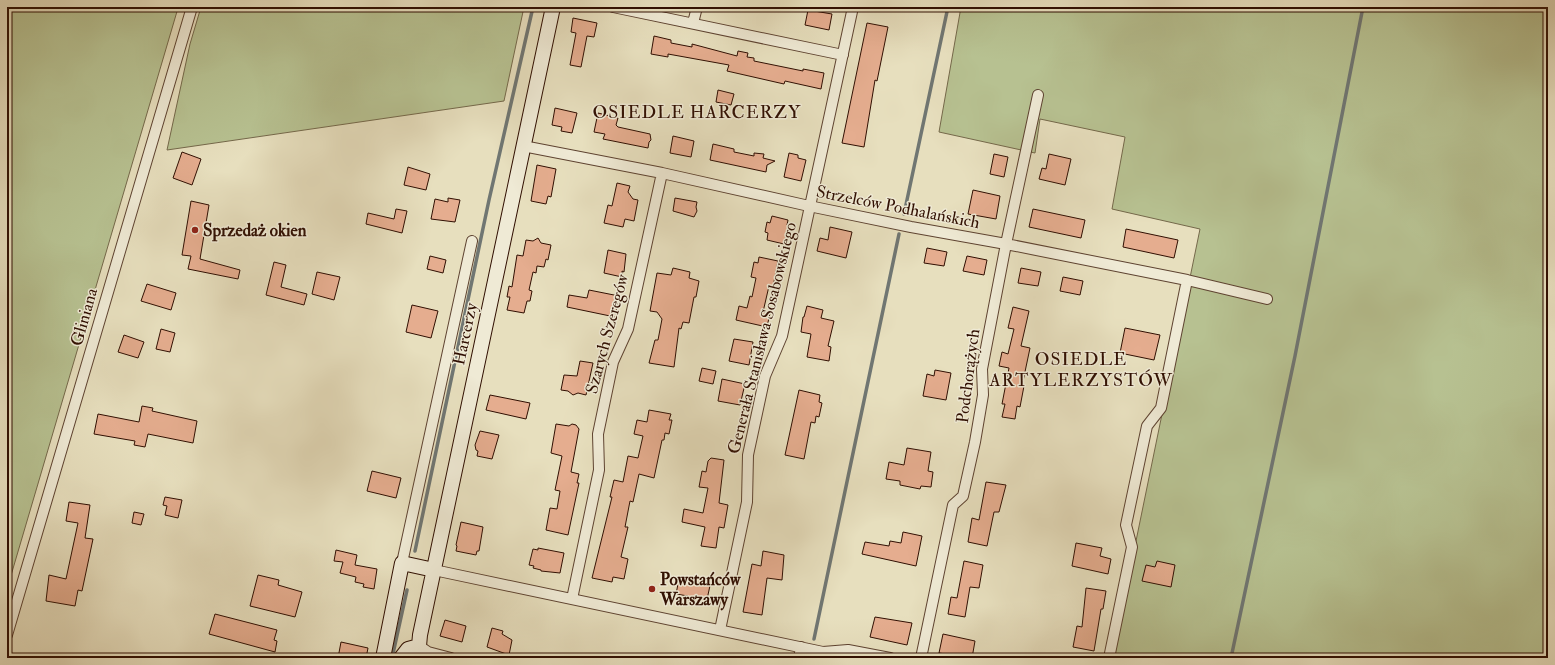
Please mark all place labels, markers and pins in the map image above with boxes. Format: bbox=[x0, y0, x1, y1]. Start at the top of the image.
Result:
place label: Sprzedaż okien bbox=[203, 220, 307, 242]
marker: Sprzedaż okien bbox=[190, 225, 200, 235]
place label: Powstańców Warszawy bbox=[659, 569, 741, 611]
marker: Powstańców Warszawy bbox=[647, 584, 657, 594]

